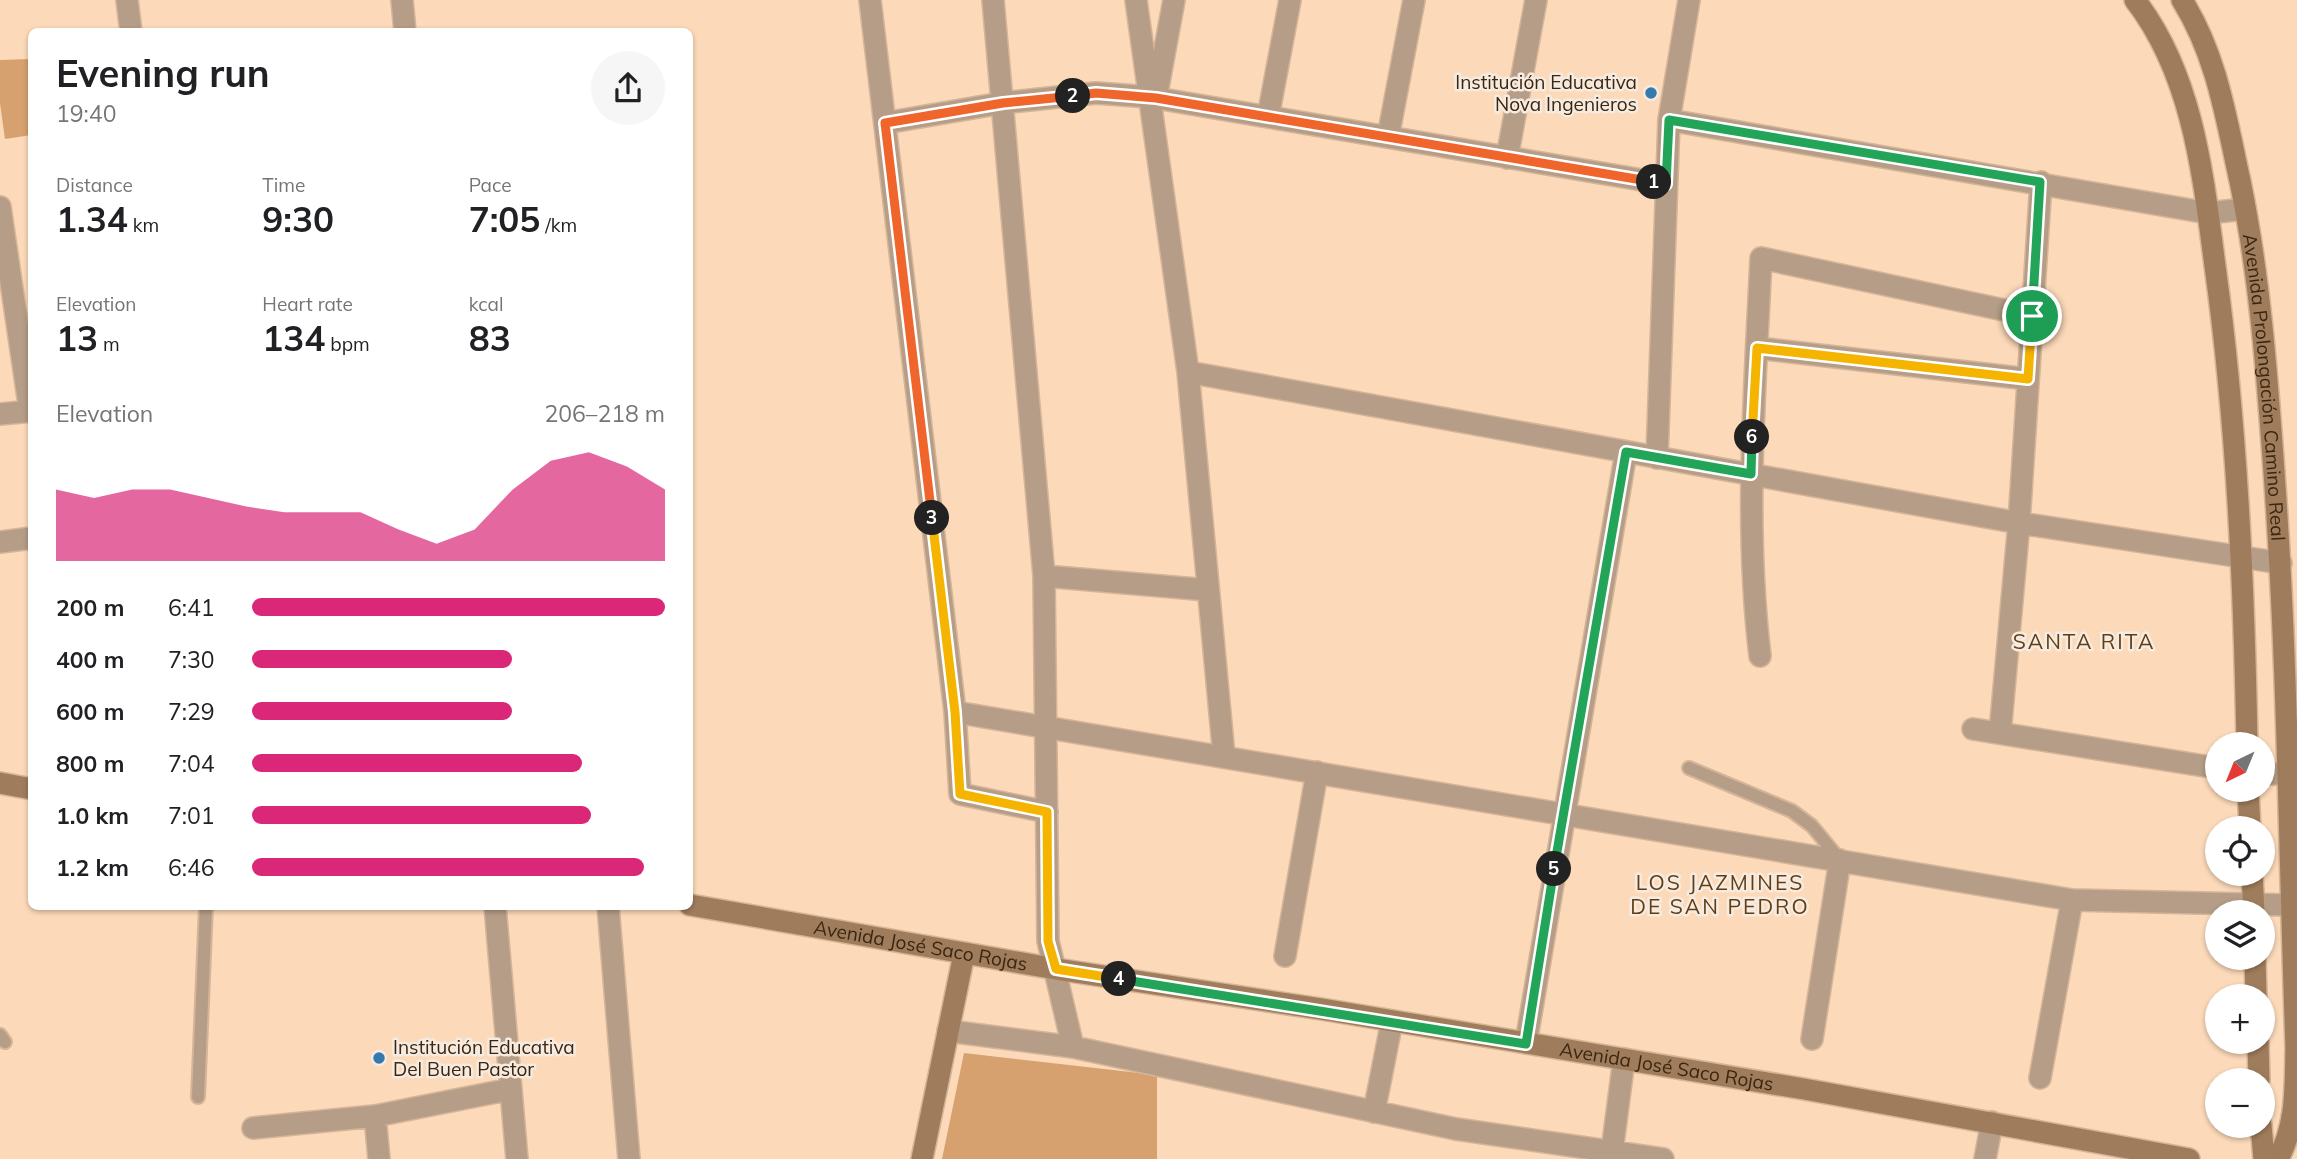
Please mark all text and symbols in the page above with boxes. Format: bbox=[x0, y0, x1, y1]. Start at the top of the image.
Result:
text: Evening run bbox=[56, 49, 270, 97]
button: share bbox=[591, 51, 665, 125]
place label: Institución Educativa Nova Ingenieros bbox=[1455, 70, 1637, 116]
pin: 2 bbox=[1056, 78, 1090, 114]
text: 2 bbox=[1067, 83, 1078, 107]
marker: Institución Educativa Nova Ingenieros bbox=[1643, 85, 1659, 101]
text: 19:40 bbox=[56, 99, 116, 128]
pin: 1 bbox=[1636, 164, 1672, 200]
text: 1 bbox=[1648, 169, 1659, 193]
text: Distance bbox=[56, 173, 133, 197]
text: Time bbox=[262, 173, 305, 197]
text: Pace bbox=[469, 173, 512, 197]
text: 1.34 bbox=[56, 197, 128, 241]
text: 9:30 bbox=[262, 197, 334, 241]
text: 7:05 bbox=[469, 197, 540, 241]
text: km bbox=[128, 213, 159, 237]
text: /km bbox=[540, 213, 577, 237]
street label: Avenida Prolongación Camino Real bbox=[2238, 232, 2290, 542]
pin bbox=[2002, 286, 2062, 346]
text: Elevation bbox=[56, 292, 136, 316]
text: Heart rate bbox=[262, 292, 353, 316]
text: kcal bbox=[469, 292, 503, 316]
icon: arrive bbox=[2013, 297, 2051, 335]
text: 13 bbox=[56, 316, 98, 360]
text: 134 bbox=[262, 316, 325, 360]
text: 83 bbox=[469, 316, 511, 360]
text: m bbox=[98, 332, 120, 356]
text: bpm bbox=[325, 332, 370, 356]
text: Elevation bbox=[56, 399, 153, 428]
text: 206–218 m bbox=[544, 399, 665, 428]
pin: 6 bbox=[1734, 420, 1770, 454]
text: 6 bbox=[1746, 424, 1757, 448]
pin: 3 bbox=[914, 500, 950, 536]
text: 3 bbox=[926, 505, 937, 529]
text: 200 m bbox=[56, 593, 124, 622]
text: 6:41 bbox=[168, 593, 215, 622]
district label: SANTA RITA bbox=[2013, 628, 2155, 654]
text: 400 m bbox=[56, 645, 124, 674]
text: 7:30 bbox=[168, 645, 215, 674]
text: 600 m bbox=[56, 697, 124, 726]
text: 7:29 bbox=[168, 697, 215, 726]
north arrow bbox=[2205, 732, 2275, 802]
map controls bbox=[2205, 732, 2275, 1138]
text: 800 m bbox=[56, 749, 124, 778]
text: 7:04 bbox=[168, 749, 215, 778]
text: 1.0 km bbox=[56, 801, 129, 830]
text: 7:01 bbox=[168, 801, 215, 830]
button: locate bbox=[2205, 816, 2275, 886]
pin: 5 bbox=[1536, 852, 1572, 886]
text: 1.2 km bbox=[56, 853, 129, 882]
text: 6:46 bbox=[168, 853, 215, 882]
text: 5 bbox=[1548, 856, 1559, 880]
district label: LOS JAZMINES DE SAN PEDRO bbox=[1630, 869, 1810, 919]
button: layers bbox=[2205, 900, 2275, 970]
street label: Avenida José Saco Rojas bbox=[812, 915, 1029, 976]
pin: 4 bbox=[1102, 962, 1136, 996]
text: 4 bbox=[1113, 966, 1124, 990]
button: + bbox=[2205, 984, 2275, 1054]
place label: Institución Educativa Del Buen Pastor bbox=[393, 1035, 575, 1081]
street label: Avenida José Saco Rojas bbox=[1558, 1037, 1776, 1096]
marker: Institución Educativa Del Buen Pastor bbox=[371, 1050, 387, 1066]
button: − bbox=[2205, 1068, 2275, 1138]

